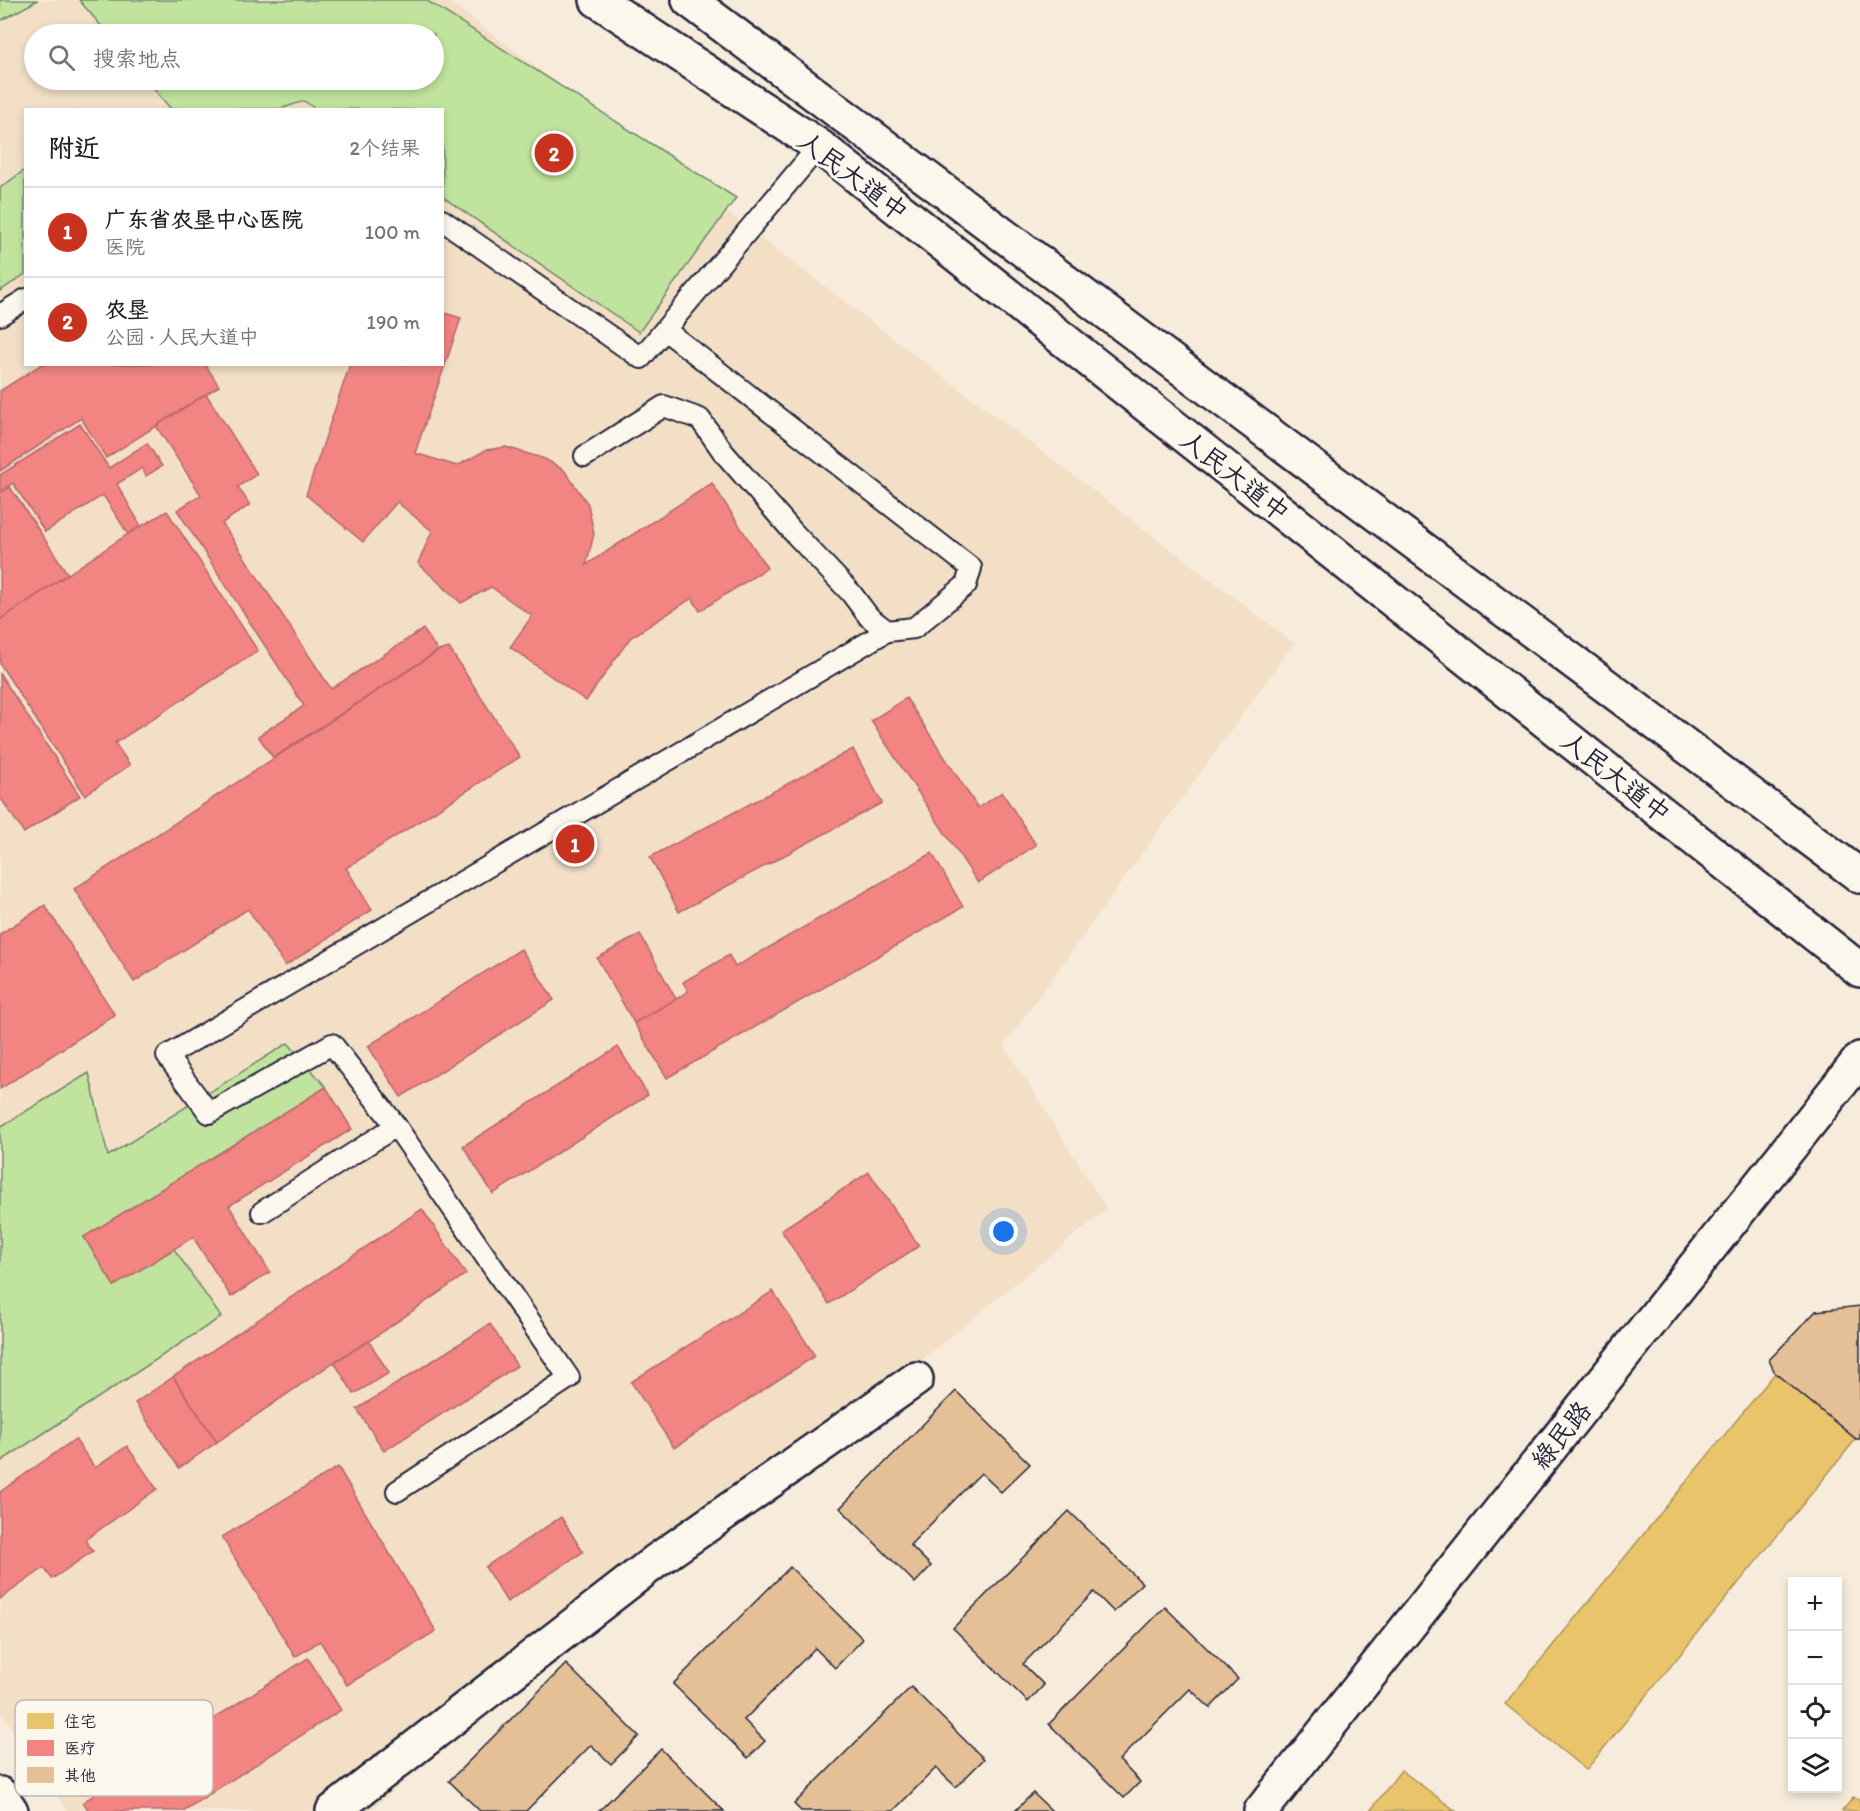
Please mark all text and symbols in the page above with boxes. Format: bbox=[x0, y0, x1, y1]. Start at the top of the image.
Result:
search box bbox=[24, 24, 444, 90]
icon: search bbox=[45, 41, 78, 74]
text: 搜索地点 bbox=[93, 45, 181, 72]
street label: 人民大道中 bbox=[791, 124, 915, 228]
pin: 2 bbox=[534, 130, 574, 176]
text: 附近 bbox=[48, 132, 100, 164]
text: 2个结果 bbox=[349, 136, 420, 160]
text: 广东省农垦中心医院 bbox=[105, 206, 303, 233]
text: 1 bbox=[63, 220, 72, 244]
text: 100 m bbox=[365, 220, 420, 244]
text: 医院 bbox=[105, 235, 145, 259]
text: 农垦 bbox=[105, 296, 149, 323]
text: 2 bbox=[62, 310, 73, 334]
text: 190 m bbox=[367, 310, 420, 334]
text: 公园 · 人民大道中 bbox=[105, 325, 259, 349]
street label: 人民大道中 bbox=[1174, 423, 1296, 529]
street label: 人民大道中 bbox=[1555, 724, 1677, 830]
pin: 1 bbox=[556, 822, 594, 866]
your location bbox=[989, 1217, 1018, 1246]
street label: 綠民路 bbox=[1524, 1395, 1598, 1475]
map controls bbox=[1788, 1577, 1842, 1793]
button: + bbox=[1788, 1577, 1842, 1631]
button: − bbox=[1788, 1631, 1842, 1685]
button: locate bbox=[1788, 1685, 1842, 1739]
legend bbox=[15, 1700, 213, 1796]
text: 住宅 bbox=[64, 1712, 96, 1731]
text: 医疗 bbox=[64, 1739, 96, 1758]
button: layers bbox=[1788, 1739, 1842, 1793]
text: 其他 bbox=[64, 1766, 96, 1785]

